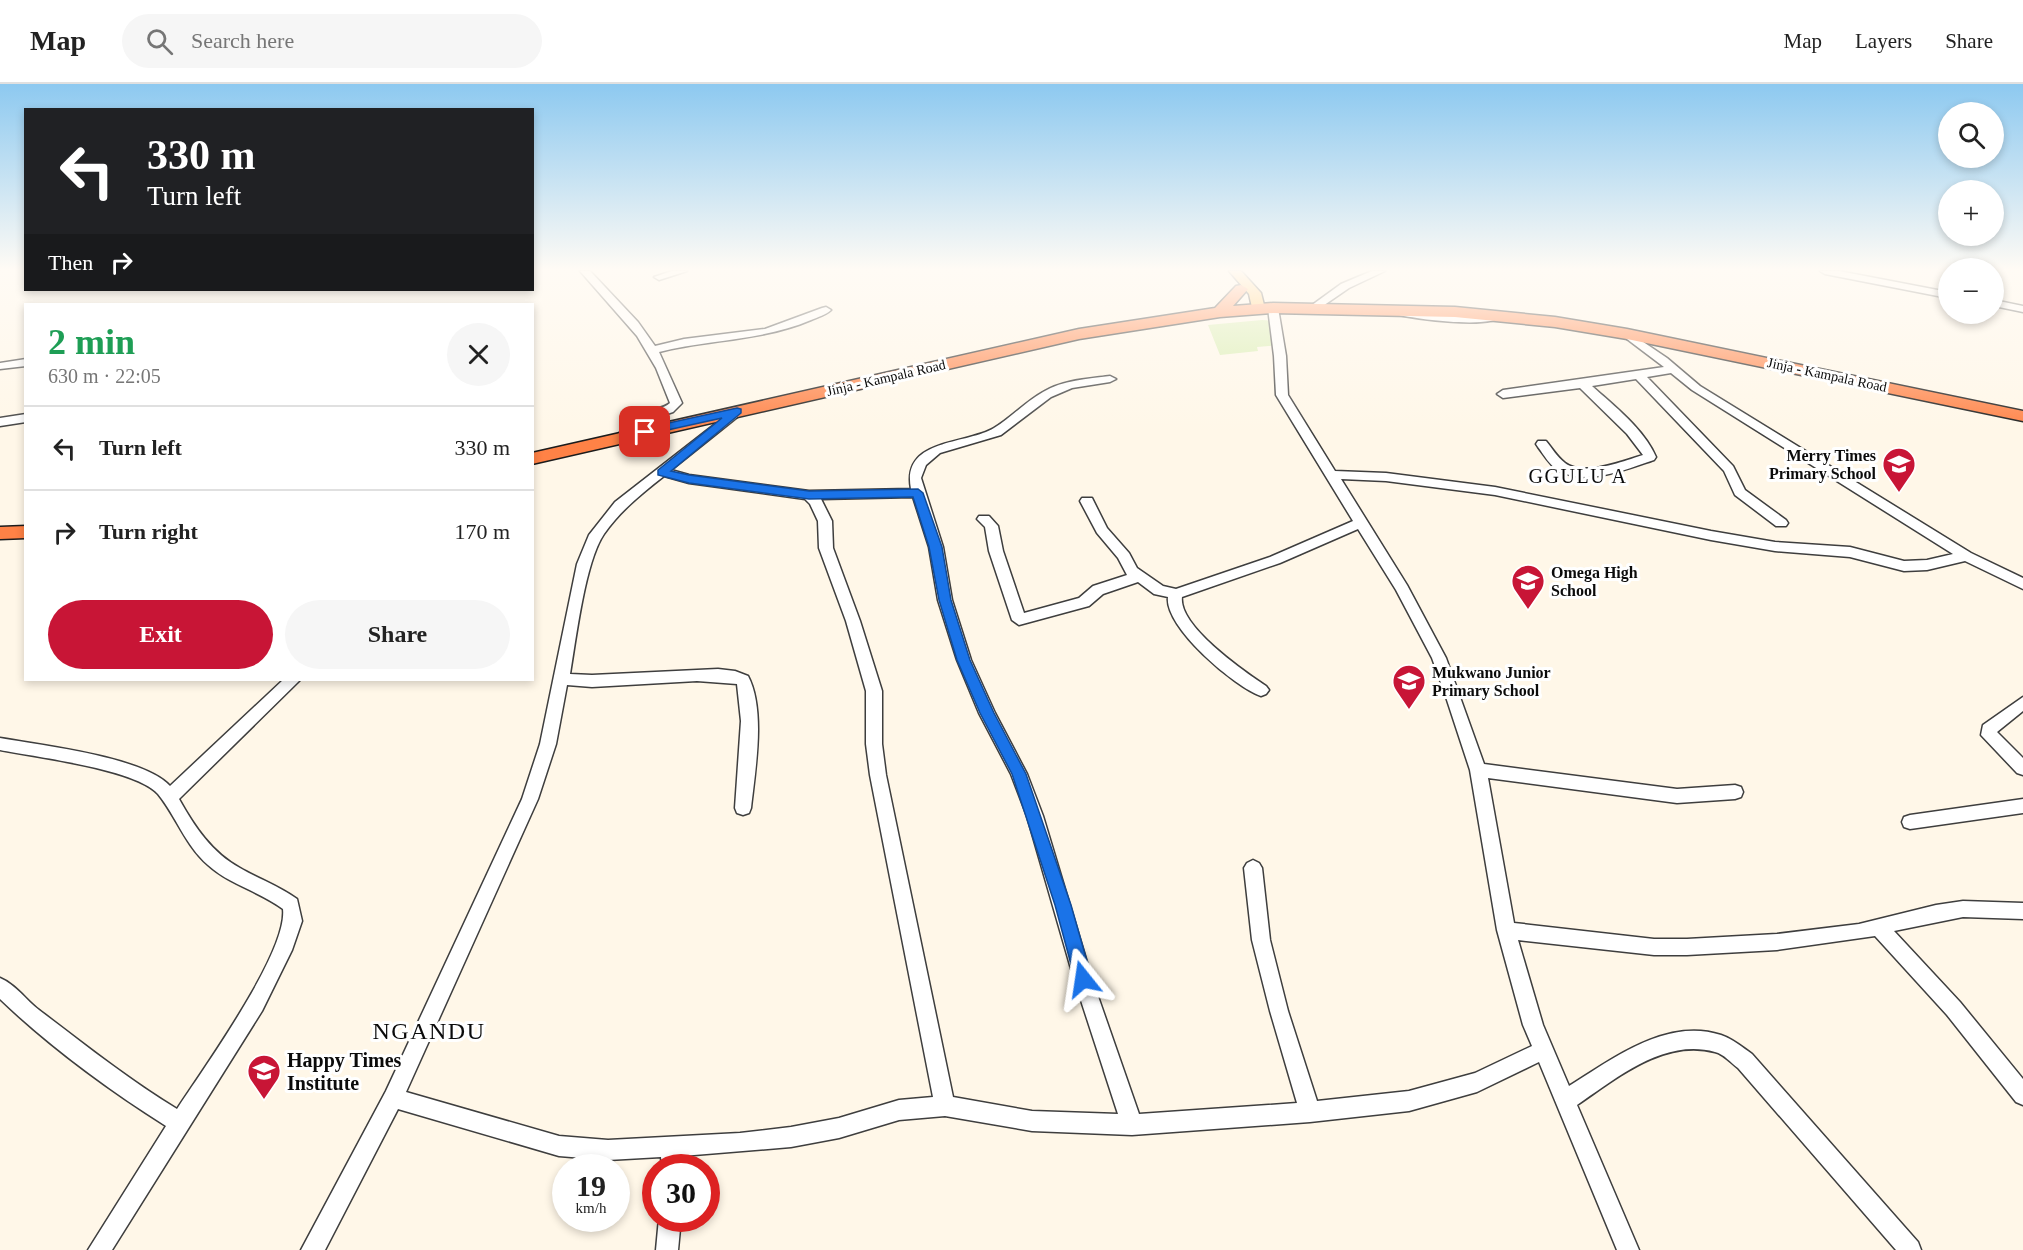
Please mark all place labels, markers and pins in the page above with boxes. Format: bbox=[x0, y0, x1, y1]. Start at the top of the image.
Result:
pin bbox=[619, 406, 670, 457]
school or university icon: Merry Times Primary School bbox=[1881, 446, 1917, 493]
place label: Merry Times Primary School bbox=[1769, 447, 1877, 483]
school or university icon: Omega High School bbox=[1510, 563, 1546, 610]
place label: Omega High School bbox=[1551, 564, 1638, 599]
school or university icon: Mukwano Junior Primary School bbox=[1391, 663, 1427, 710]
place label: Mukwano Junior Primary School bbox=[1432, 664, 1551, 700]
place label: Happy Times Institute bbox=[287, 1049, 402, 1094]
school or university icon: Happy Times Institute bbox=[246, 1053, 282, 1100]

